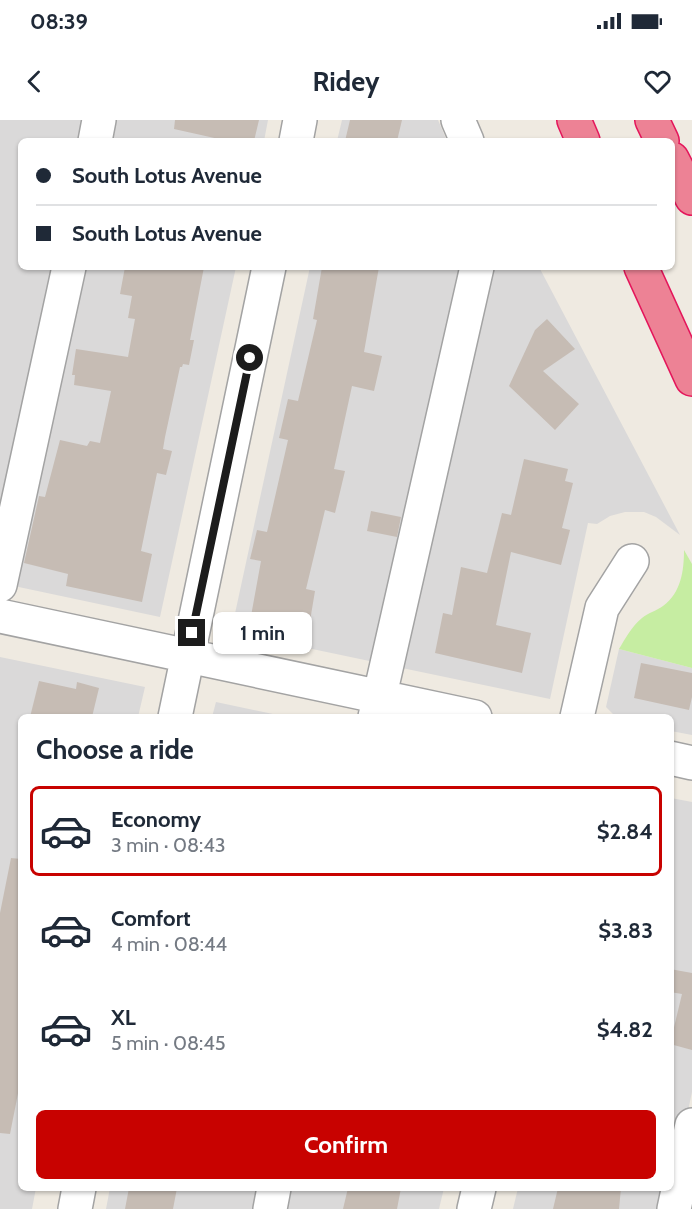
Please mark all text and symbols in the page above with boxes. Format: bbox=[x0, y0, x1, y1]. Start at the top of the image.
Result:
text: 08:39 bbox=[30, 8, 88, 35]
icon: back bbox=[18, 65, 51, 98]
text: Ridey bbox=[313, 65, 379, 98]
icon: heart bbox=[641, 65, 674, 98]
text: South Lotus Avenue bbox=[72, 162, 262, 189]
text: South Lotus Avenue bbox=[72, 220, 262, 247]
route start bbox=[236, 344, 263, 371]
callout: 1 min bbox=[213, 612, 312, 654]
route end bbox=[178, 619, 205, 646]
text: 1 min bbox=[240, 621, 285, 645]
text: Choose a ride bbox=[36, 733, 194, 766]
icon: car bbox=[39, 804, 93, 858]
text: Economy bbox=[111, 806, 201, 833]
text: $2.84 bbox=[597, 818, 653, 845]
text: 3 min · 08:43 bbox=[111, 833, 226, 857]
icon: car bbox=[39, 903, 93, 957]
text: Comfort bbox=[111, 905, 190, 932]
text: $3.83 bbox=[598, 917, 653, 944]
text: 4 min · 08:44 bbox=[111, 932, 227, 956]
icon: car bbox=[39, 1002, 93, 1056]
text: XL bbox=[111, 1004, 136, 1031]
text: $4.82 bbox=[597, 1016, 653, 1043]
text: 5 min · 08:45 bbox=[111, 1031, 226, 1055]
button: Confirm bbox=[36, 1110, 656, 1179]

